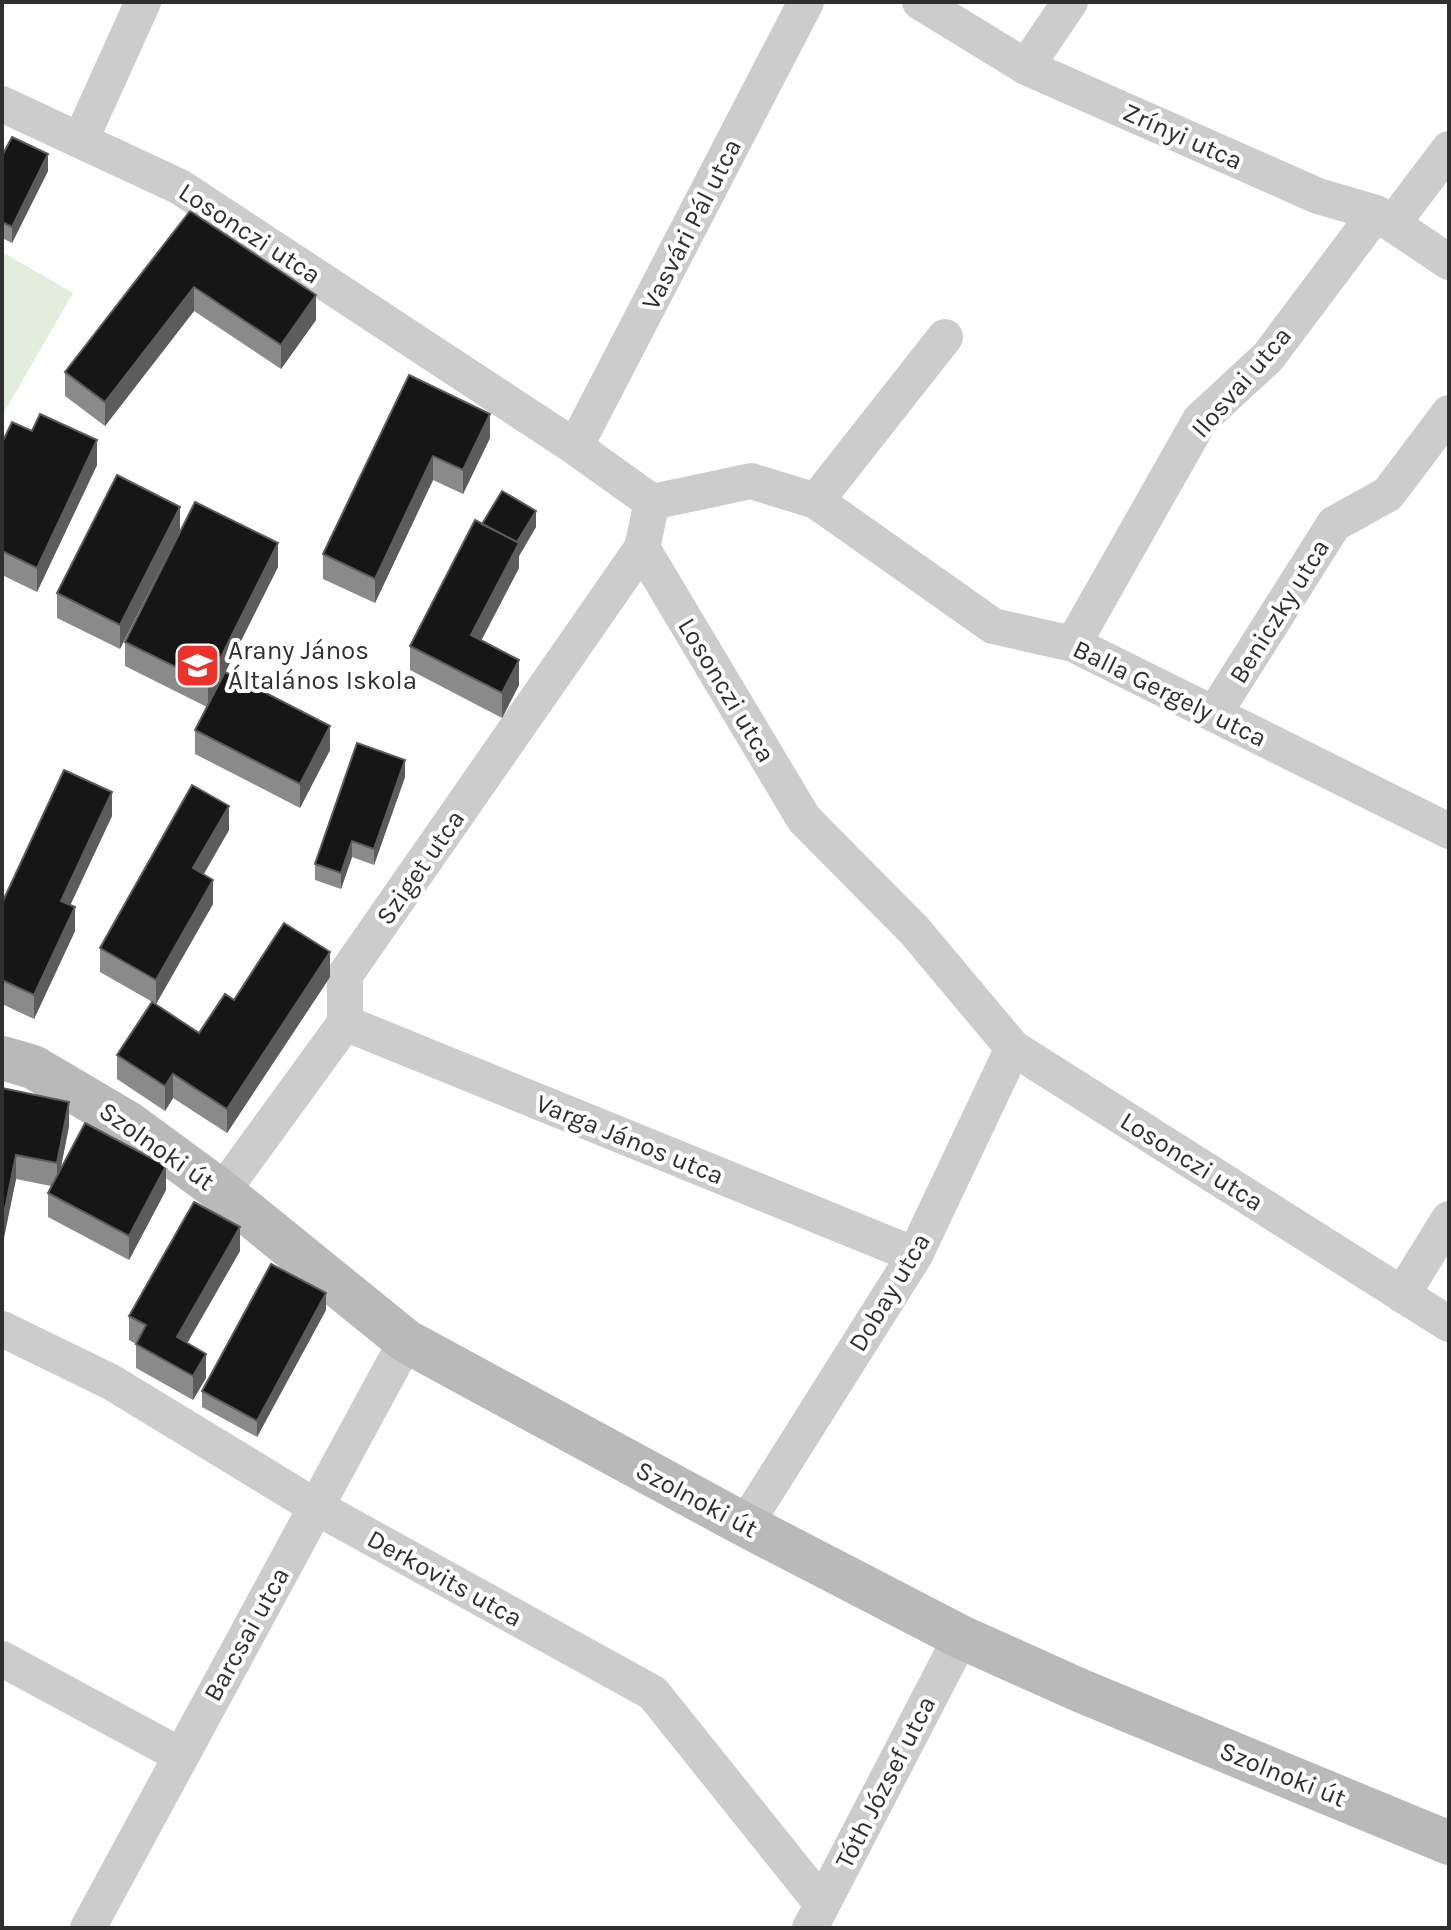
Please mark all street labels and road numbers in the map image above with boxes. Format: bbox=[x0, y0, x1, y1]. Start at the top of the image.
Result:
street label: Zrínyi utca bbox=[1118, 96, 1247, 177]
street label: Vasvári Pál utca bbox=[635, 133, 748, 315]
street label: Losonczi utca bbox=[173, 176, 326, 291]
street label: Ilosvai utca bbox=[1185, 320, 1298, 444]
street label: Beniczky utca bbox=[1223, 533, 1336, 689]
street label: Losonczi utca bbox=[671, 612, 782, 768]
street label: Balla Gergely utca bbox=[1068, 633, 1272, 754]
street label: Sziget utca bbox=[370, 804, 471, 931]
street label: Varga János utca bbox=[531, 1088, 728, 1191]
street label: Szolnoki út bbox=[93, 1095, 220, 1198]
street label: Losonczi utca bbox=[1114, 1105, 1269, 1218]
street label: Dobay utca bbox=[842, 1227, 937, 1357]
street label: Szolnoki út bbox=[631, 1454, 763, 1545]
street label: Derkovits utca bbox=[362, 1523, 528, 1634]
street label: Barcsai utca bbox=[197, 1562, 296, 1707]
street label: Tóth József utca bbox=[829, 1691, 942, 1874]
street label: Szolnoki út bbox=[1215, 1735, 1351, 1814]

